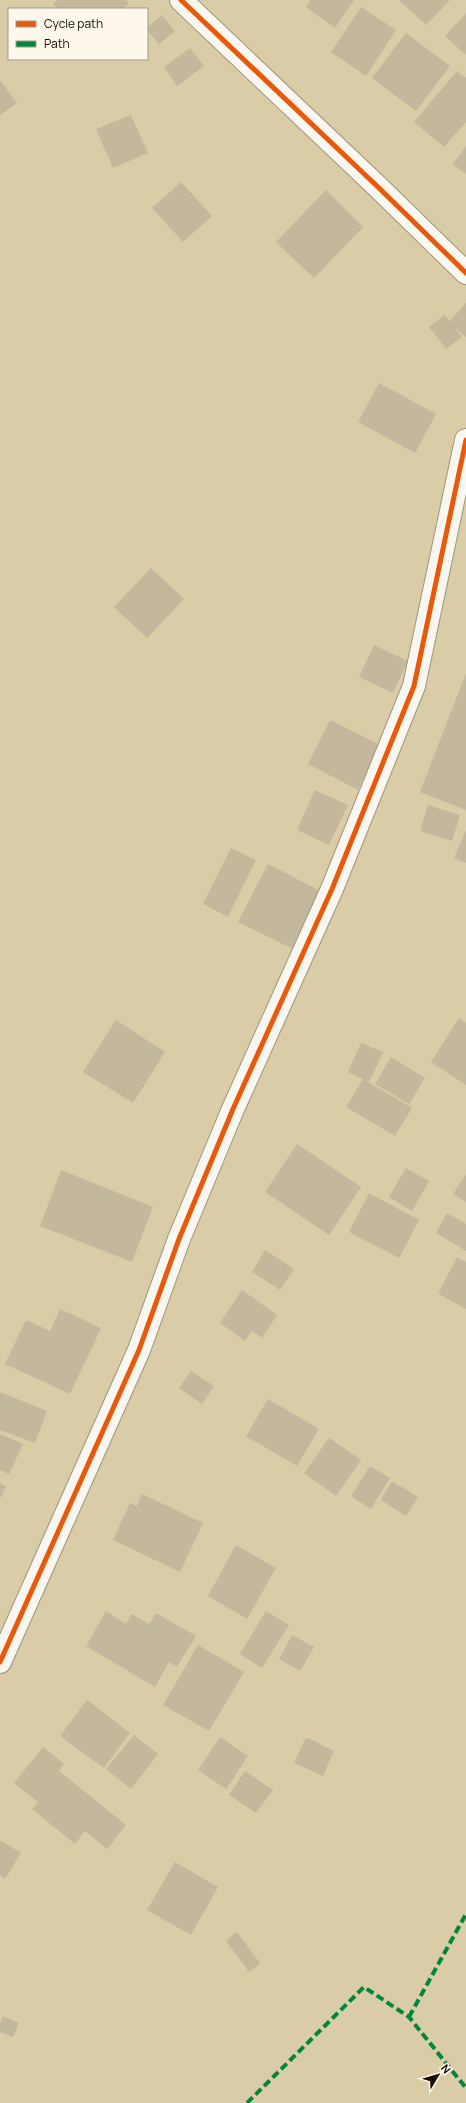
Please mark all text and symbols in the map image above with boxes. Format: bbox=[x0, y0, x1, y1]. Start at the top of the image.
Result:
legend bbox=[8, 8, 148, 60]
text: Cycle path bbox=[44, 15, 103, 32]
text: Path bbox=[44, 35, 70, 52]
north arrow bbox=[418, 2055, 458, 2095]
text: N bbox=[438, 2061, 455, 2076]

